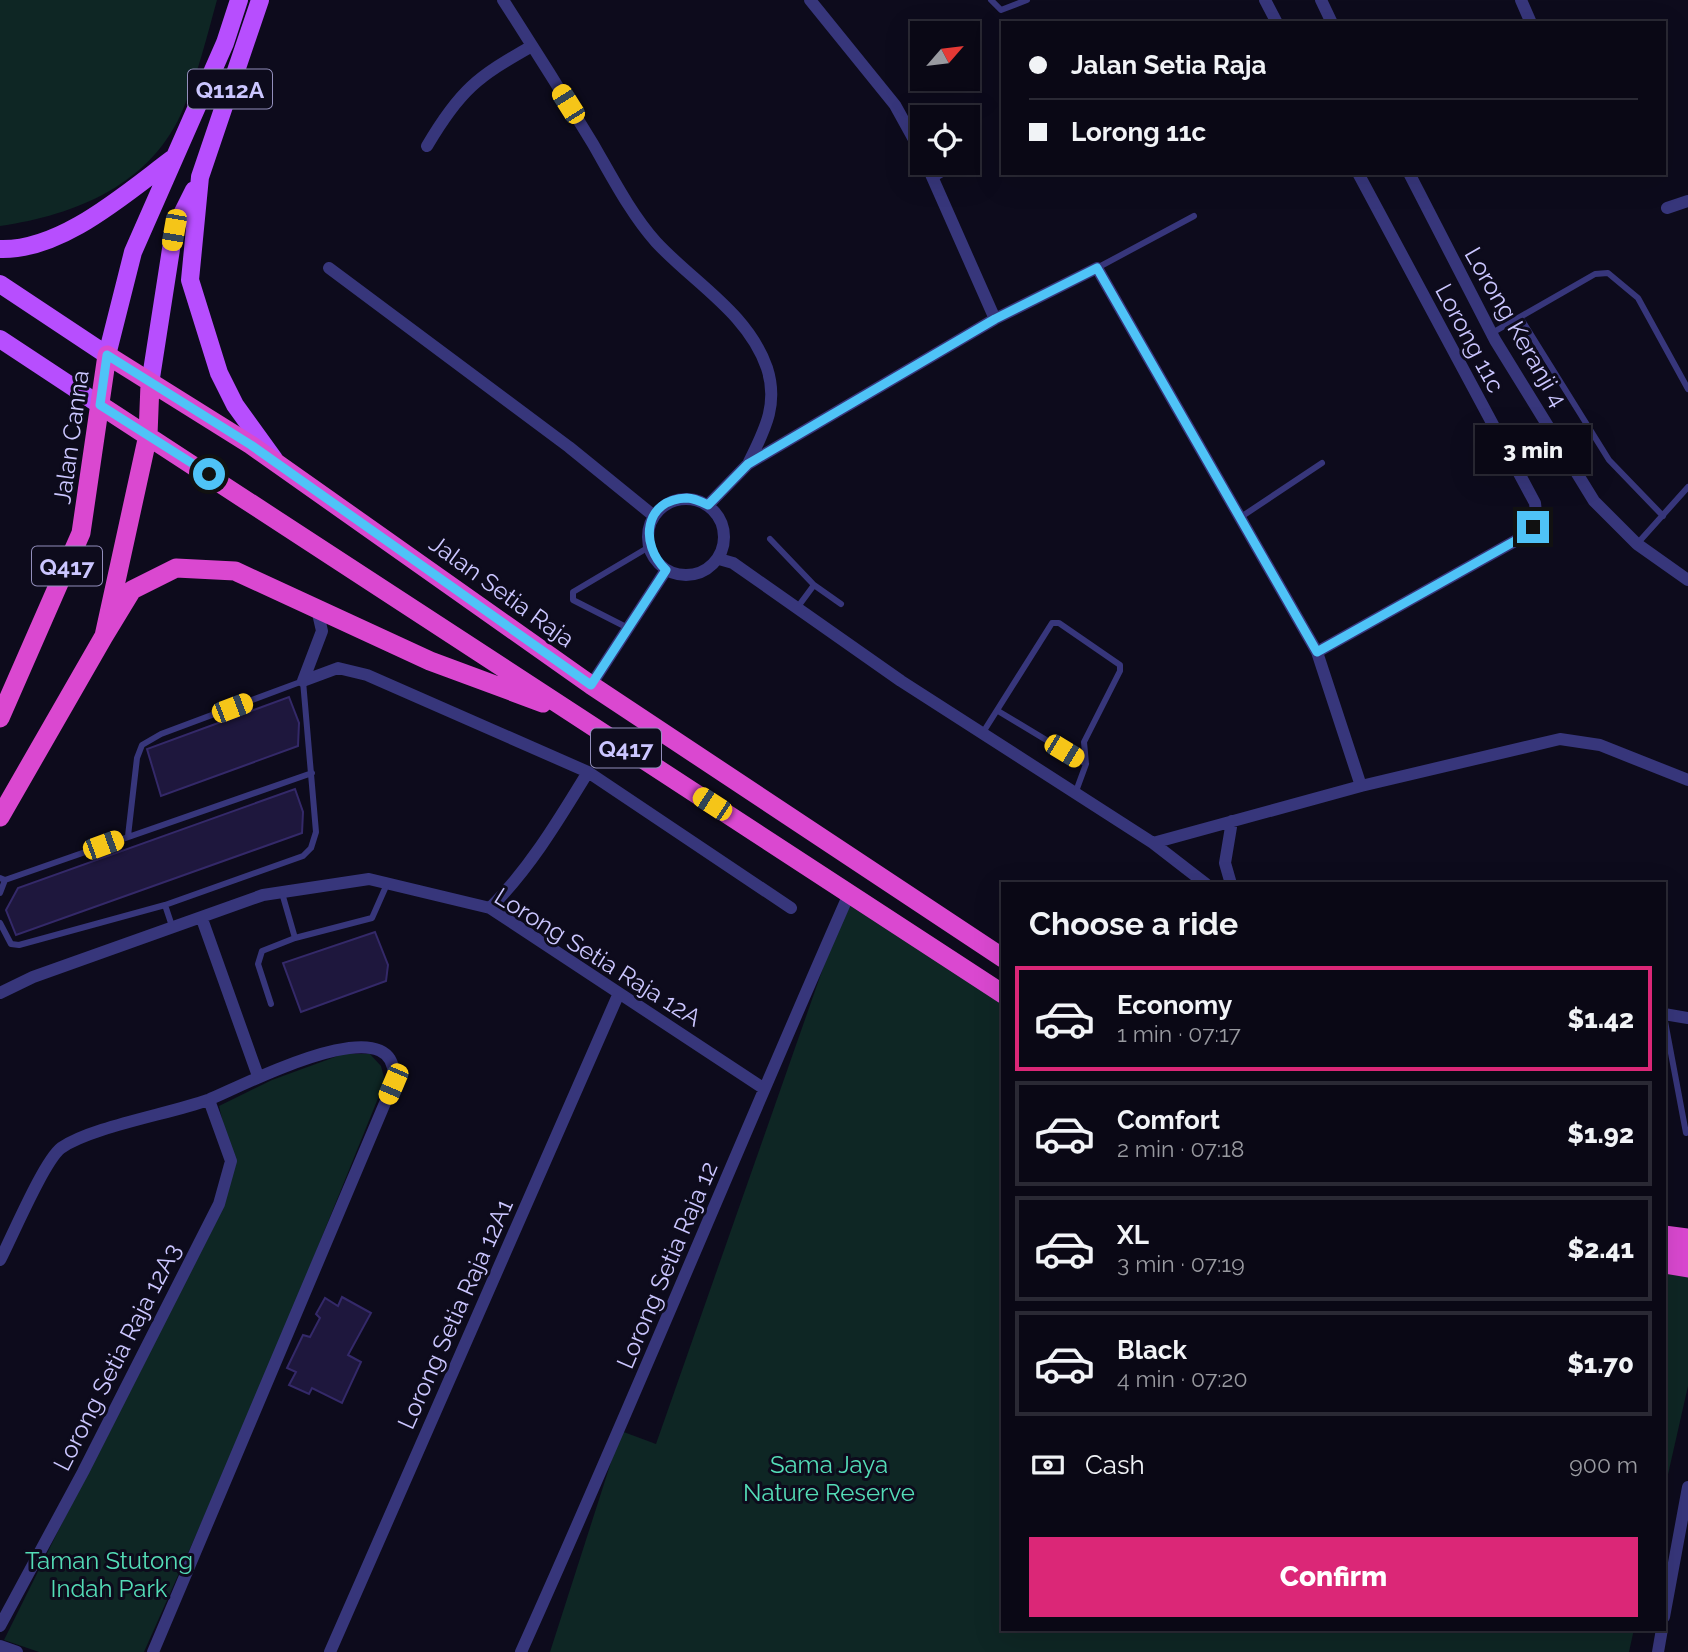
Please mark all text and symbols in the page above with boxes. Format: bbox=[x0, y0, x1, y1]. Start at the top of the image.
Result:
north arrow bbox=[910, 21, 980, 91]
map controls bbox=[910, 21, 980, 175]
text: Jalan Setia Raja bbox=[1071, 50, 1266, 80]
road number: Q112A bbox=[188, 69, 272, 108]
car bbox=[548, 81, 589, 127]
button: locate bbox=[910, 105, 980, 175]
text: Lorong 11c bbox=[1071, 117, 1206, 147]
car bbox=[161, 207, 188, 253]
street label: Lorong Keranji 4 bbox=[1459, 242, 1573, 412]
street label: Lorong 11c bbox=[1429, 279, 1511, 397]
street label: Jalan Canna bbox=[47, 368, 95, 506]
callout: 3 min bbox=[1475, 426, 1591, 475]
text: 3 min bbox=[1503, 436, 1563, 463]
route start bbox=[193, 458, 225, 490]
route end bbox=[1517, 511, 1549, 543]
street label: Jalan Setia Raja bbox=[424, 529, 580, 653]
road number: Q417 bbox=[32, 546, 102, 586]
car bbox=[209, 691, 256, 725]
road number: Q417 bbox=[591, 728, 661, 768]
car bbox=[1041, 731, 1088, 771]
car bbox=[689, 784, 736, 824]
car bbox=[80, 828, 127, 862]
street label: Lorong Setia Raja 12A bbox=[489, 882, 707, 1032]
text: Choose a ride bbox=[1029, 905, 1238, 942]
icon: car bbox=[1033, 987, 1096, 1050]
text: Economy bbox=[1117, 990, 1232, 1020]
text: $1.42 bbox=[1568, 1004, 1634, 1034]
text: 1 min · 07:17 bbox=[1117, 1020, 1241, 1047]
car bbox=[376, 1061, 411, 1107]
icon: car bbox=[1033, 1102, 1096, 1165]
text: Comfort bbox=[1117, 1105, 1220, 1135]
text: $1.92 bbox=[1567, 1119, 1634, 1149]
text: 2 min · 07:18 bbox=[1117, 1135, 1245, 1162]
street label: Lorong Setia Raja 12 bbox=[610, 1157, 724, 1373]
street label: Lorong Setia Raja 12A1 bbox=[391, 1194, 519, 1434]
icon: car bbox=[1033, 1217, 1096, 1280]
text: XL bbox=[1117, 1220, 1149, 1250]
text: $2.41 bbox=[1568, 1234, 1634, 1264]
street label: Lorong Setia Raja 12A3 bbox=[47, 1238, 187, 1476]
text: 3 min · 07:19 bbox=[1117, 1250, 1245, 1277]
icon: car bbox=[1033, 1332, 1096, 1395]
text: Black bbox=[1117, 1335, 1187, 1365]
text: $1.70 bbox=[1567, 1349, 1634, 1379]
text: 4 min · 07:20 bbox=[1117, 1365, 1248, 1392]
icon: cash bbox=[1029, 1446, 1067, 1484]
park label: Sama Jaya Nature Reserve bbox=[743, 1450, 915, 1507]
text: Cash bbox=[1085, 1450, 1145, 1480]
text: 900 m bbox=[1569, 1451, 1638, 1478]
button: Confirm bbox=[1029, 1537, 1638, 1617]
park label: Taman Stutong Indah Park bbox=[25, 1546, 193, 1603]

